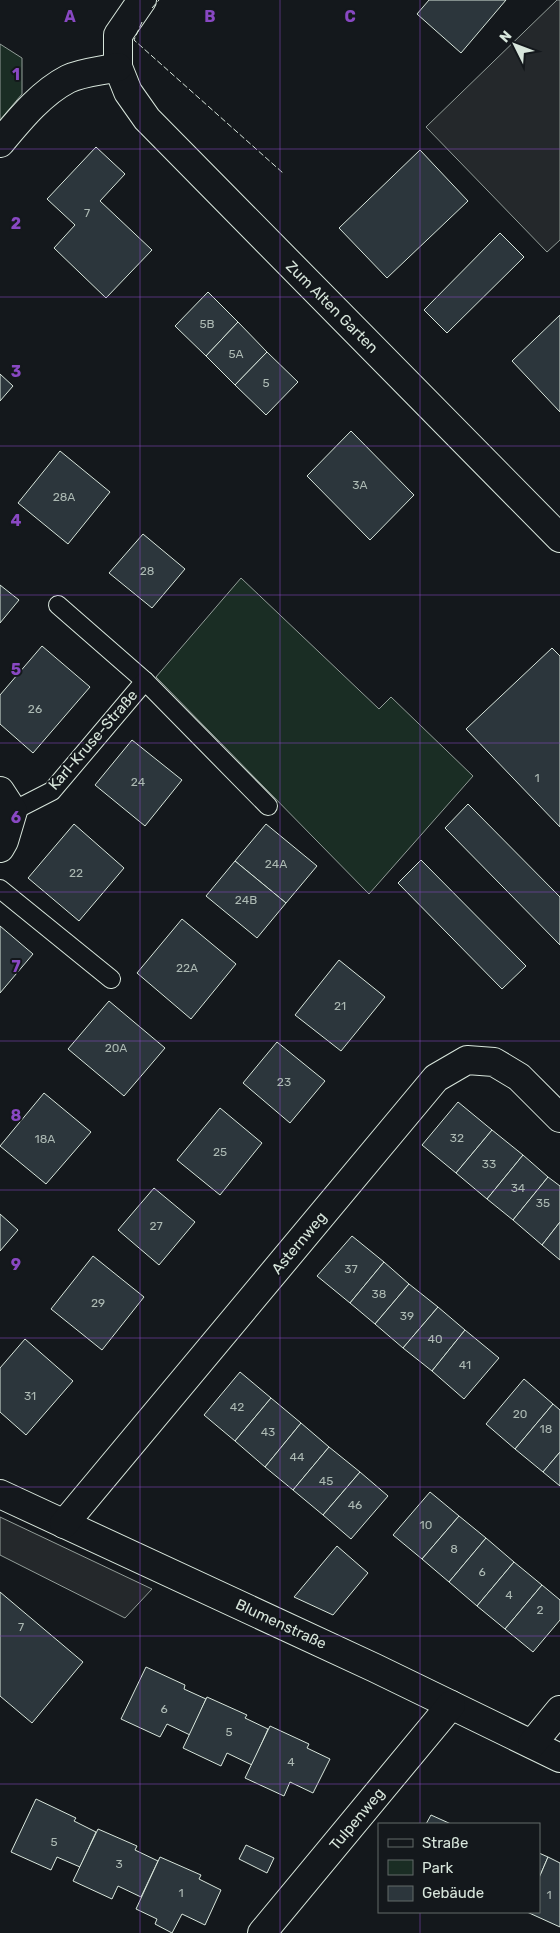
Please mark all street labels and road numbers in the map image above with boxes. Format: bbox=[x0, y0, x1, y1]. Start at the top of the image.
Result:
street label: Zum Alten Garten bbox=[282, 257, 382, 357]
street label: Karl-Kruse-Straße bbox=[45, 686, 141, 794]
street label: Asternweg bbox=[268, 1208, 330, 1278]
street label: Blumenstraße bbox=[233, 1595, 329, 1653]
street label: Tulpenweg bbox=[326, 1784, 388, 1854]

